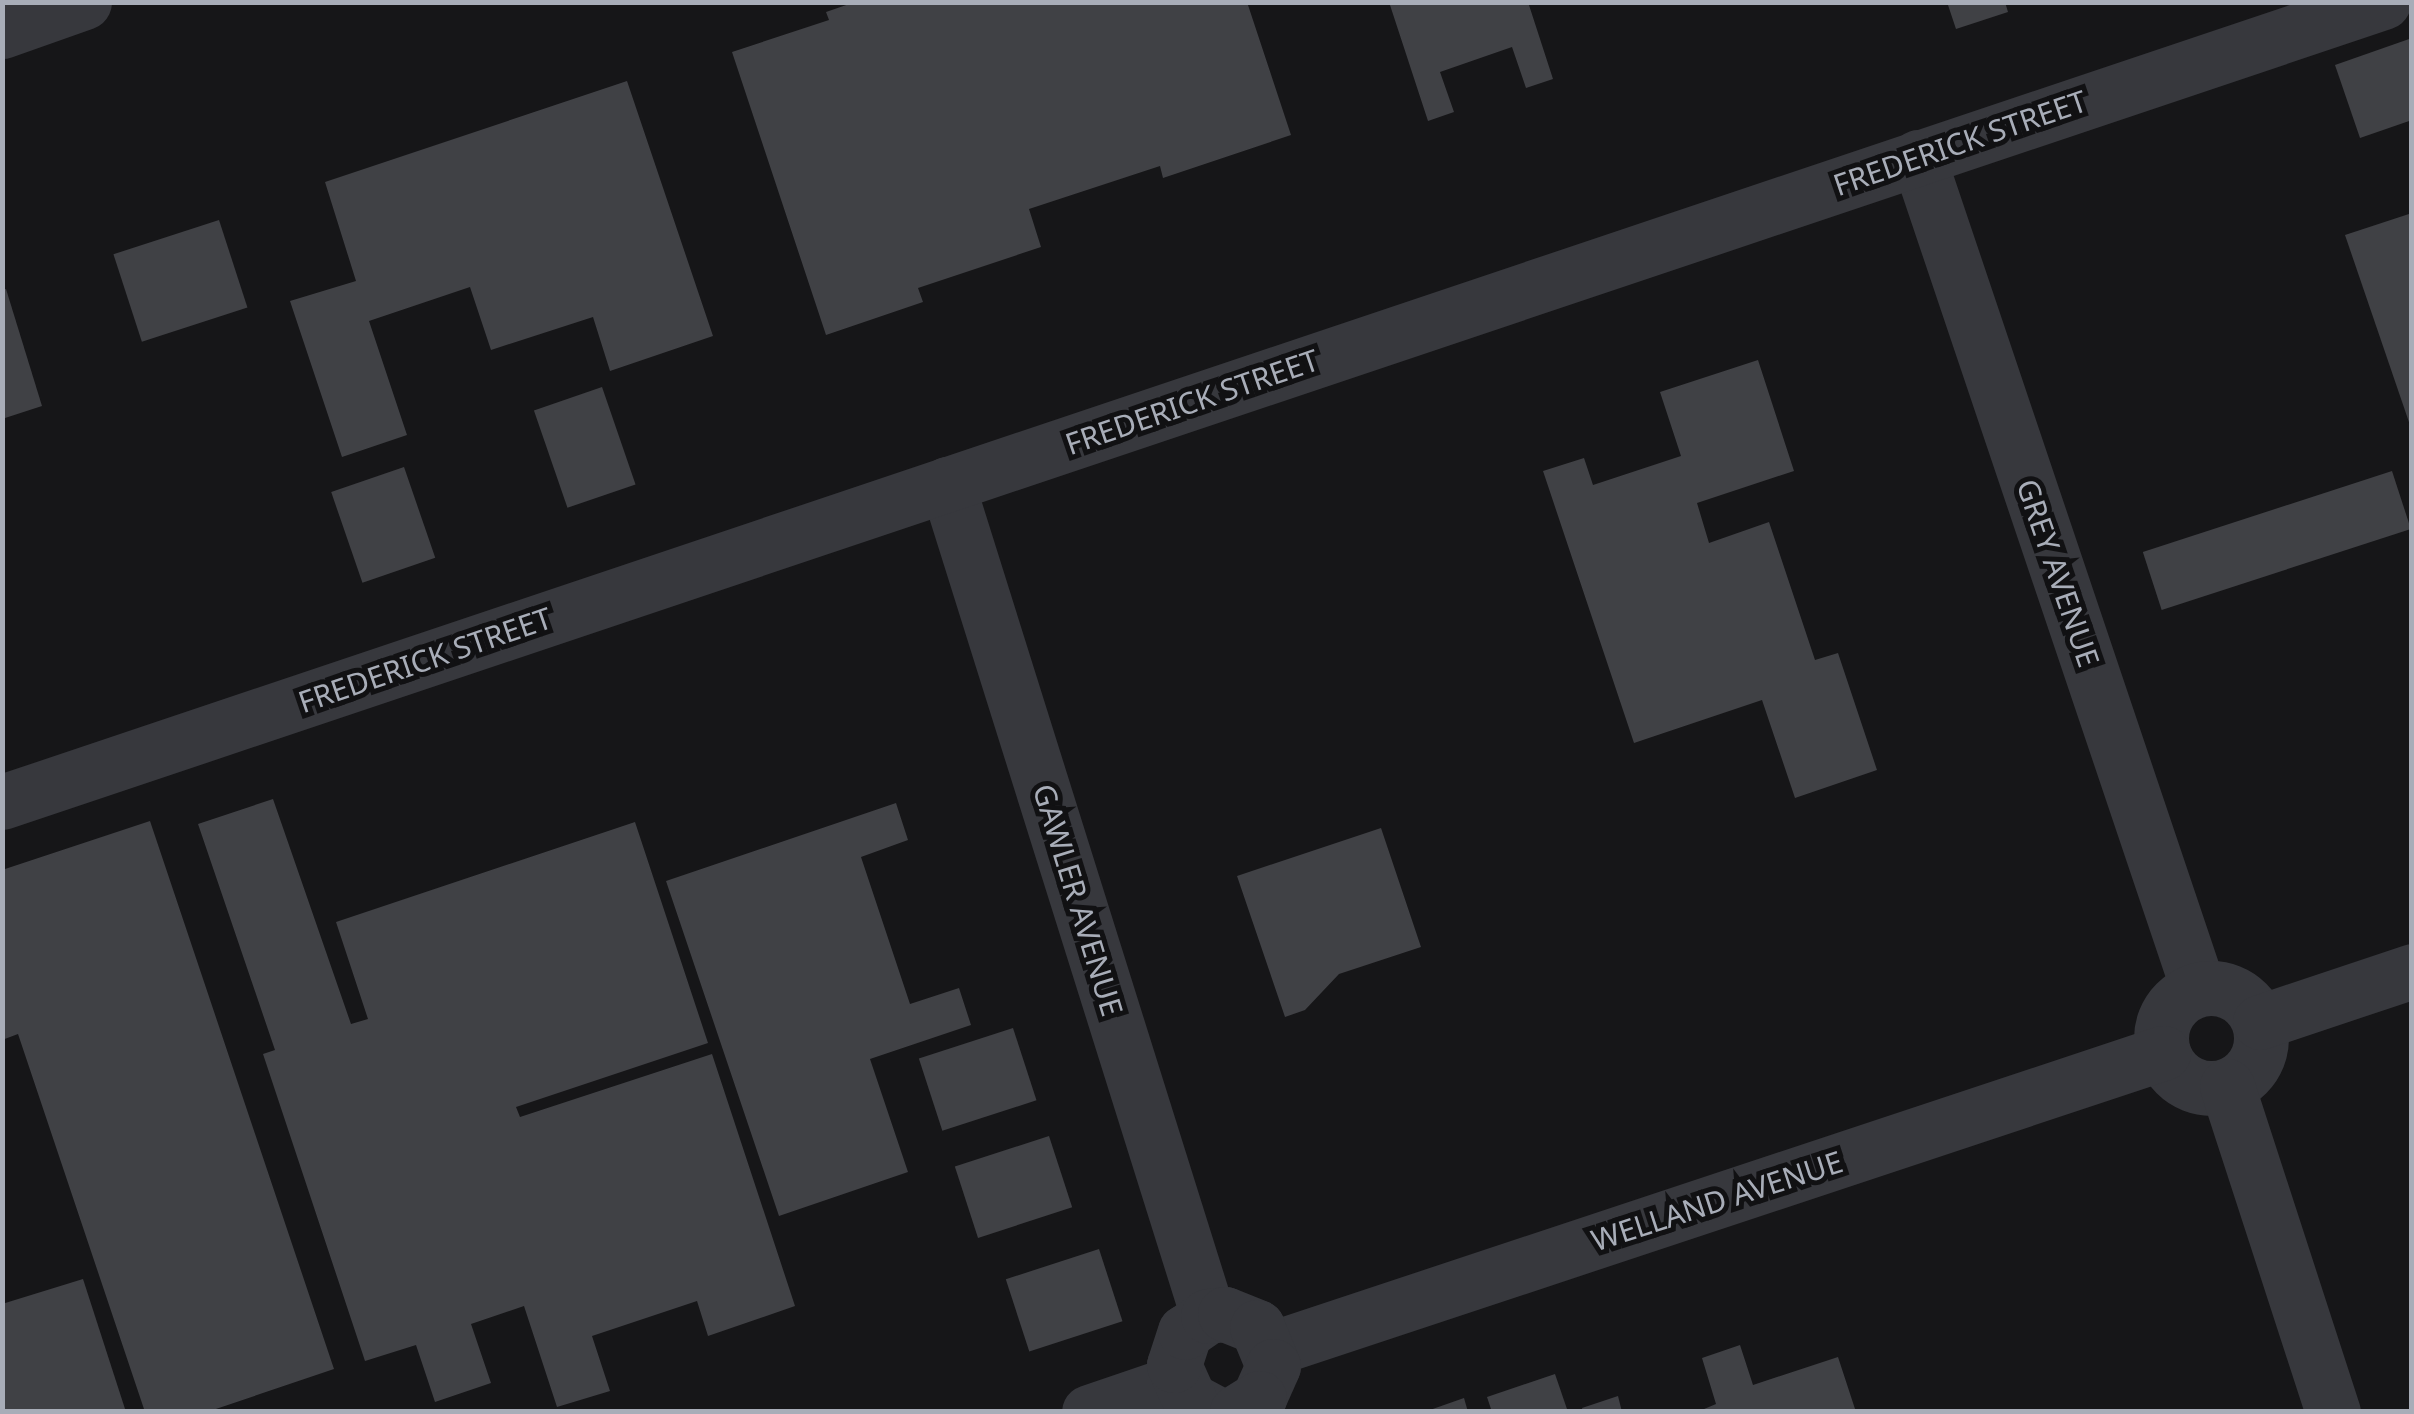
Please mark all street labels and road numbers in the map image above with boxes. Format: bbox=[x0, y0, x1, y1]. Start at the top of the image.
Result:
street label: FREDERICK STREET bbox=[1829, 83, 2091, 203]
street label: FREDERICK STREET bbox=[1061, 342, 1323, 462]
street label: GREY AVENUE bbox=[2009, 474, 2107, 672]
street label: FREDERICK STREET bbox=[294, 600, 556, 720]
street label: GAWLER AVENUE bbox=[1026, 780, 1130, 1020]
street label: WELLAND AVENUE bbox=[1587, 1143, 1847, 1259]

